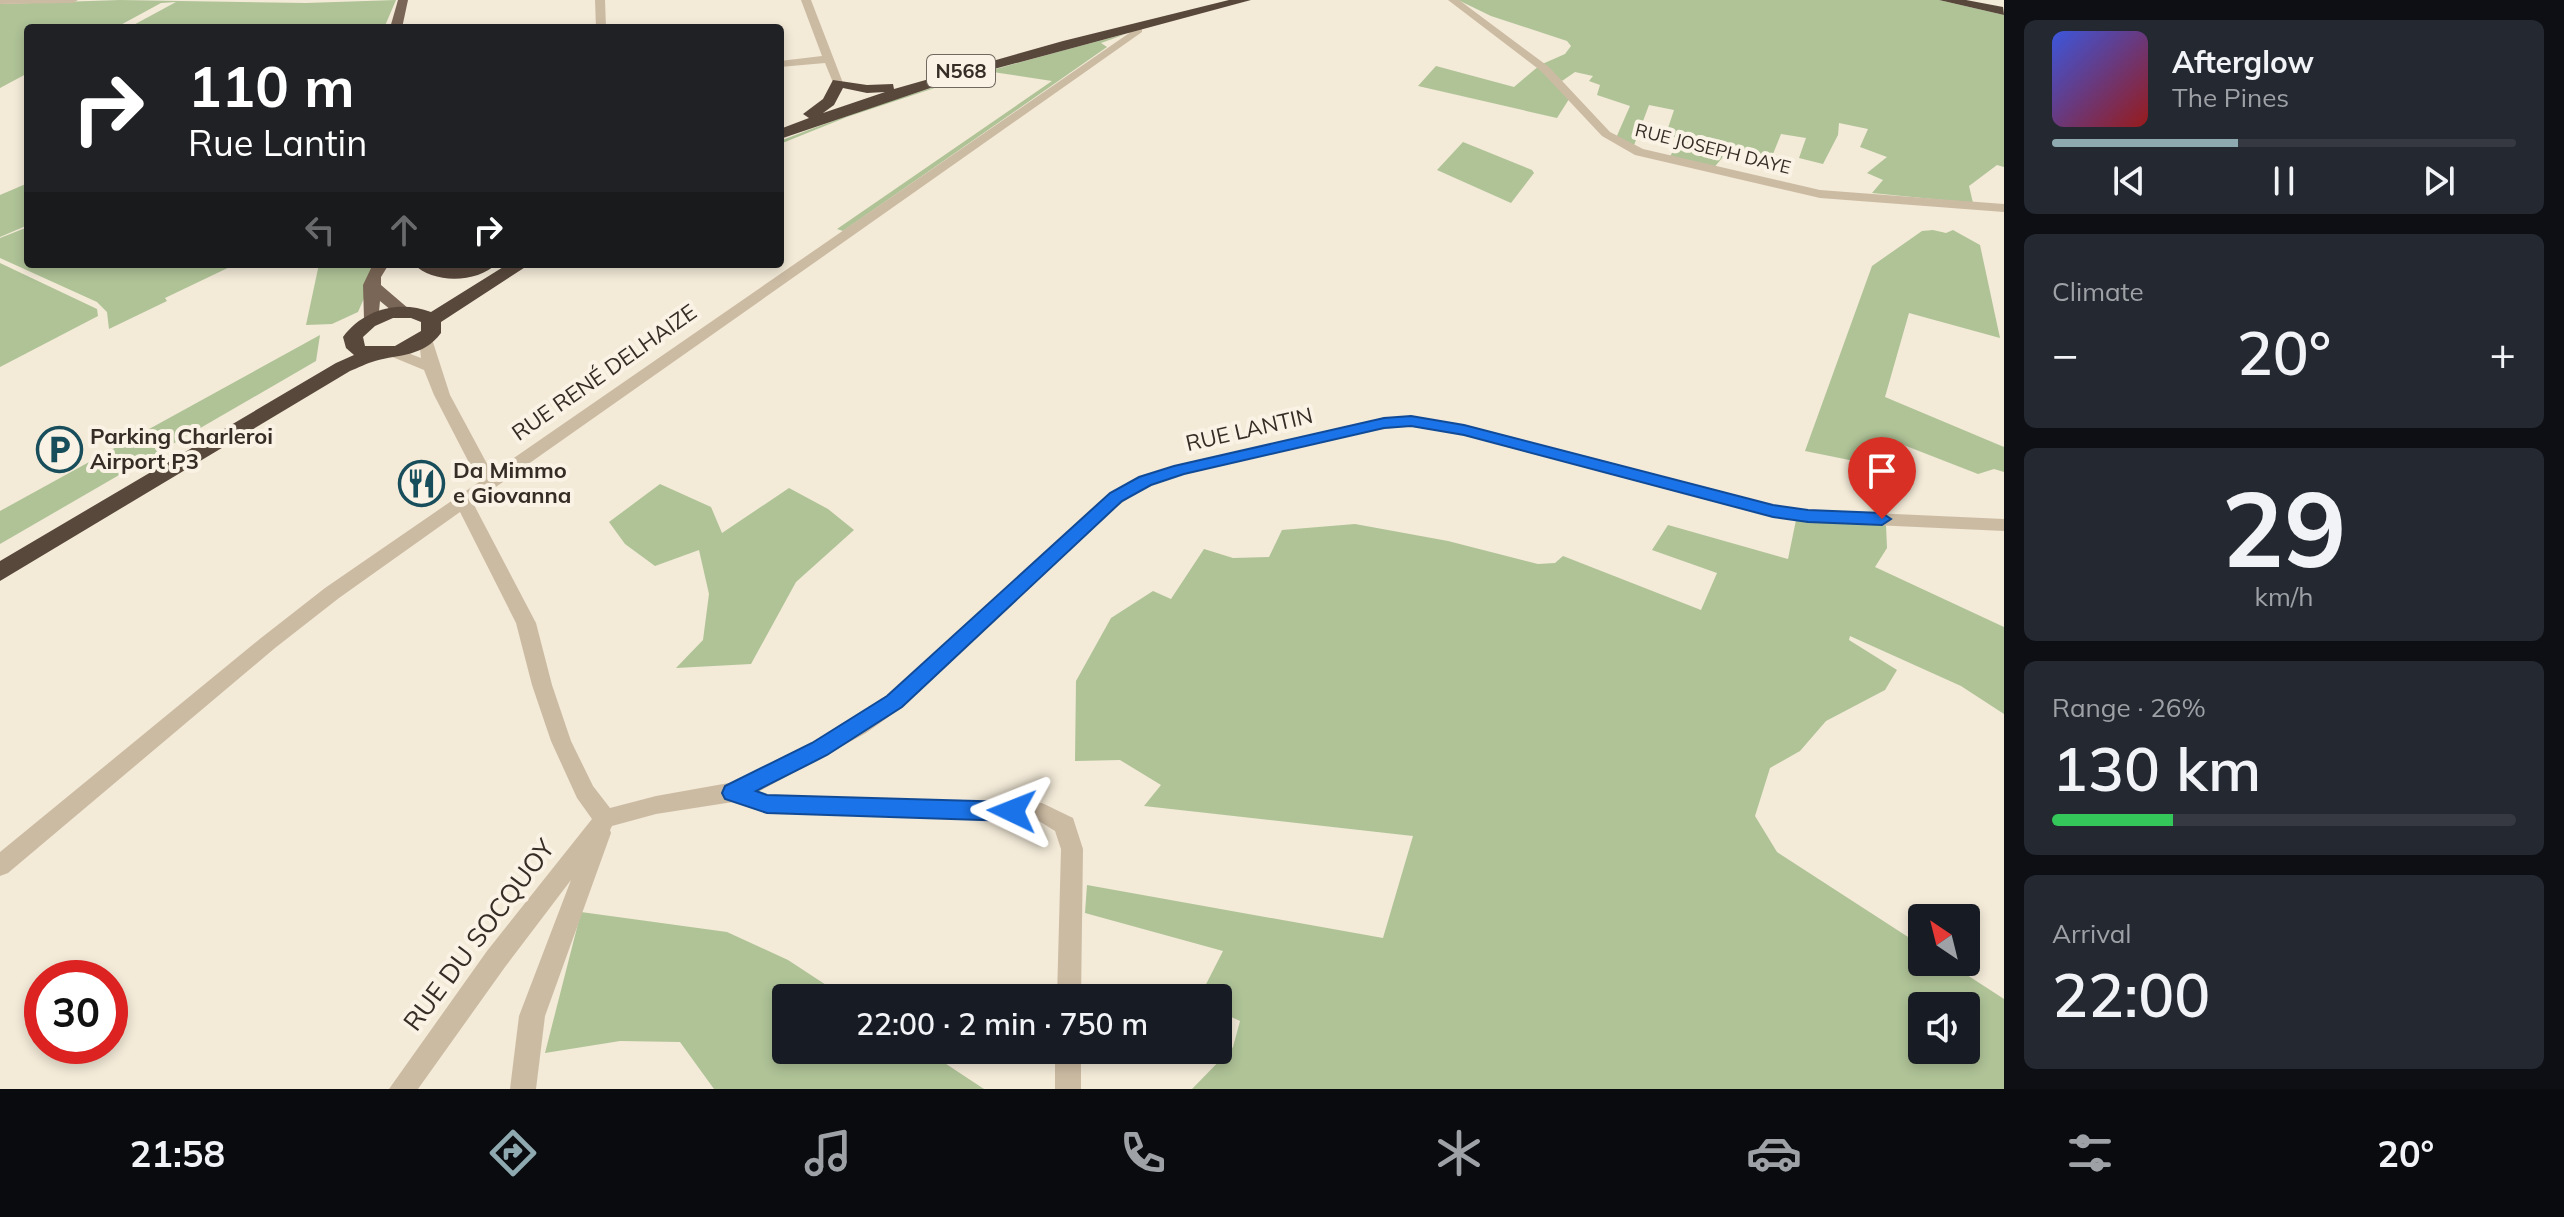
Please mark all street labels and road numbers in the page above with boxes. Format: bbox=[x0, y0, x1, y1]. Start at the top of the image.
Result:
road number: N568 bbox=[927, 55, 995, 87]
street label: RUE JOSEPH DAYE bbox=[1633, 118, 1793, 179]
street label: RUE RENÉ DELHAIZE bbox=[506, 298, 702, 446]
street label: RUE LANTIN bbox=[1183, 401, 1315, 457]
street label: RUE DU SOCQUOY bbox=[396, 831, 562, 1037]

